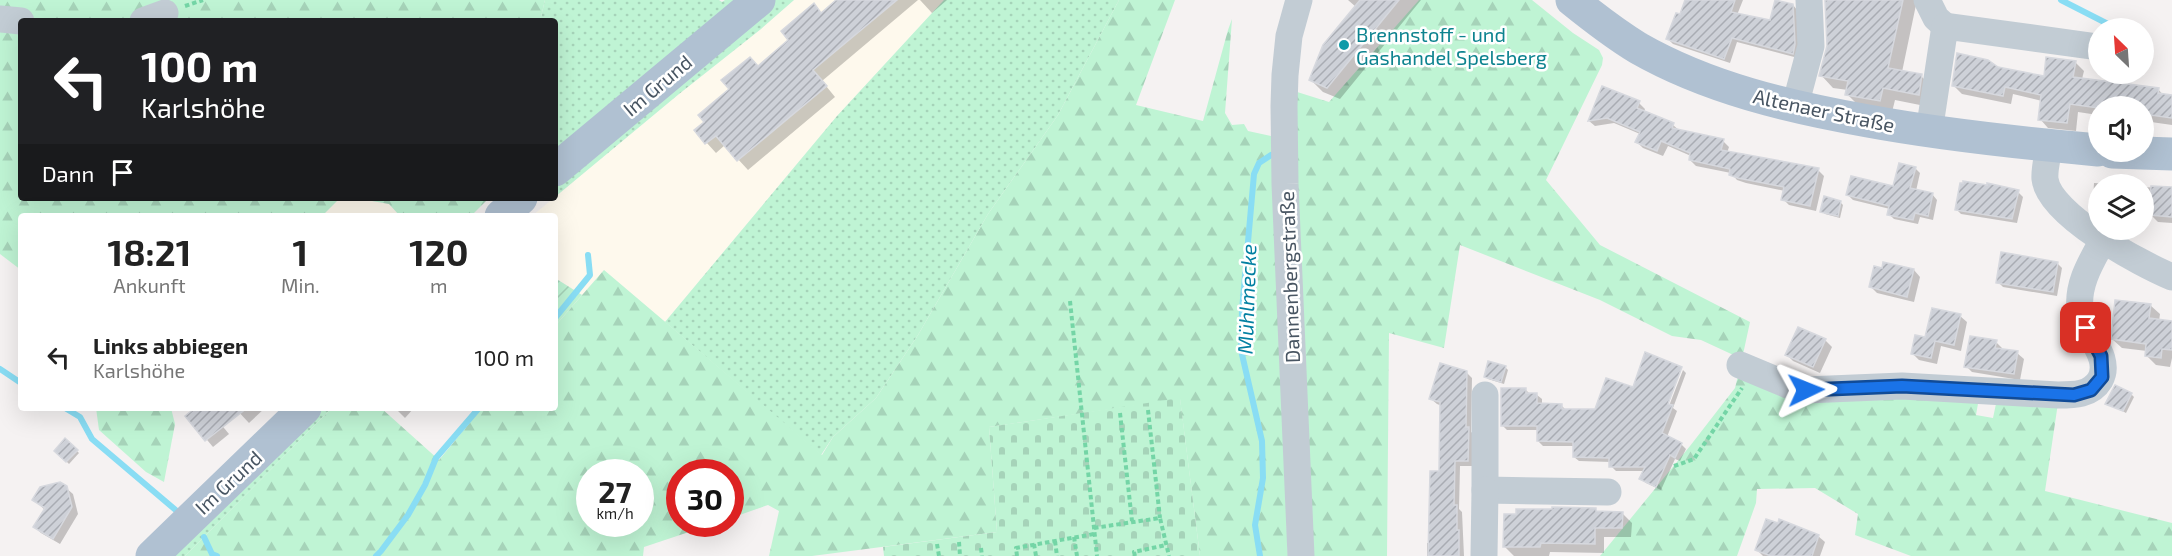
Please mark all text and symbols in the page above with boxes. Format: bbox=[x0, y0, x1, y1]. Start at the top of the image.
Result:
north arrow bbox=[2088, 18, 2154, 84]
map controls bbox=[2088, 18, 2154, 240]
place label: Brennstoff - und Gashandel Spelsberg bbox=[1356, 22, 1547, 69]
marker: Brennstoff - und Gashandel Spelsberg bbox=[1337, 38, 1351, 52]
text: 100 m bbox=[141, 40, 258, 90]
icon: left bbox=[42, 42, 120, 120]
street label: Im Grund bbox=[618, 49, 696, 121]
street label: Altenaer Straße bbox=[1751, 83, 1897, 137]
text: Karlshöhe bbox=[141, 91, 266, 123]
button: sound bbox=[2088, 96, 2154, 162]
icon: arrive bbox=[106, 156, 139, 189]
text: Dann bbox=[42, 160, 94, 186]
button: layers bbox=[2088, 174, 2154, 240]
street label: Dannenbergstraße bbox=[1274, 191, 1304, 363]
text: 18:21 bbox=[108, 230, 191, 273]
text: 1 bbox=[292, 230, 308, 273]
text: 120 bbox=[409, 230, 468, 273]
water label: Mühlmecke bbox=[1232, 243, 1260, 355]
text: Ankunft bbox=[113, 273, 186, 297]
text: Min. bbox=[281, 273, 320, 297]
text: m bbox=[430, 273, 448, 297]
pin bbox=[2060, 302, 2111, 353]
icon: arrive bbox=[2069, 311, 2102, 344]
text: Links abbiegen bbox=[93, 332, 248, 358]
icon: left bbox=[42, 341, 75, 374]
text: 100 m bbox=[475, 344, 534, 370]
text: Karlshöhe bbox=[93, 358, 185, 382]
position arrow bbox=[1774, 358, 1838, 422]
street label: Im Grund bbox=[190, 445, 266, 519]
speed limit sign: 30 bbox=[666, 459, 744, 537]
text: 27 bbox=[598, 473, 632, 509]
text: km/h bbox=[596, 504, 634, 522]

